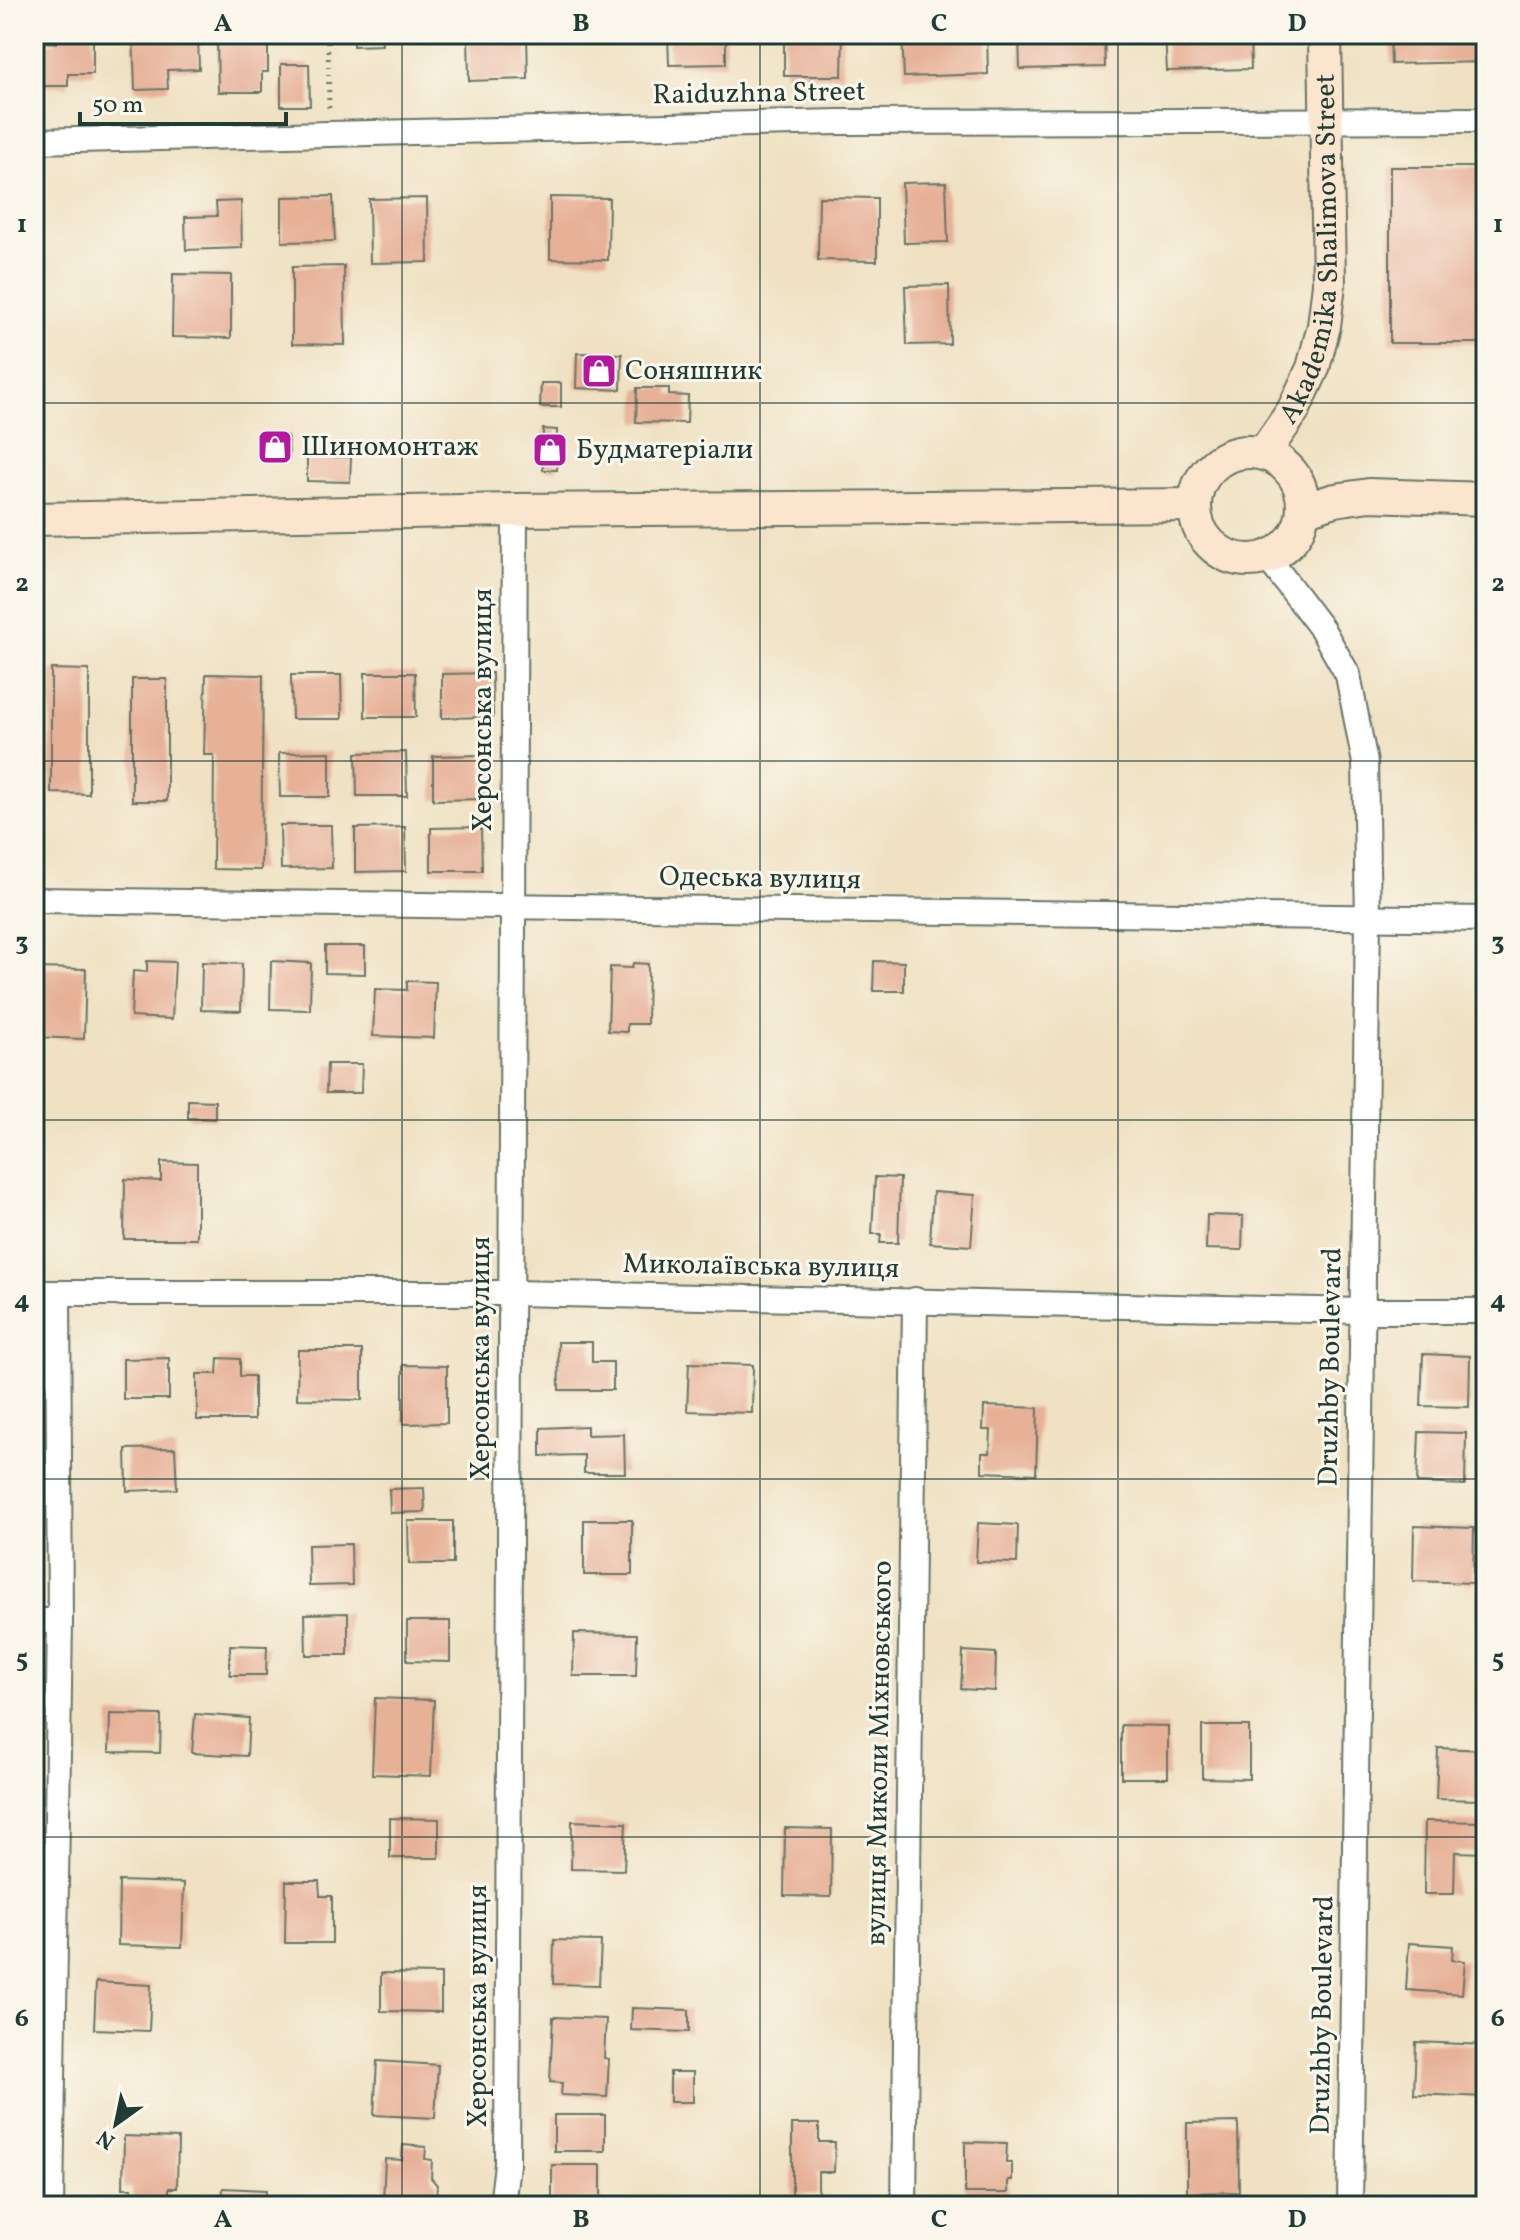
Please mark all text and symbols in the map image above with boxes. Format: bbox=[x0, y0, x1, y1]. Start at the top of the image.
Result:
text: A bbox=[214, 6, 233, 42]
text: B bbox=[572, 6, 590, 42]
text: C bbox=[931, 6, 947, 42]
text: D bbox=[1287, 6, 1307, 42]
street label: Raiduzhna Street bbox=[652, 73, 866, 115]
street label: Akademika Shalimova Street bbox=[1270, 73, 1348, 432]
scale bar bbox=[80, 76, 286, 126]
text: 50 m bbox=[92, 89, 144, 123]
text: 1 bbox=[17, 207, 27, 243]
text: 1 bbox=[1493, 207, 1503, 243]
shop icon: Соняшник bbox=[580, 352, 618, 390]
place label: Соняшник bbox=[625, 352, 762, 391]
shop icon: Шиномонтаж bbox=[256, 428, 294, 466]
place label: Шиномонтаж bbox=[301, 428, 479, 467]
shop icon: Будматеріали bbox=[531, 431, 569, 469]
place label: Будматеріали bbox=[576, 431, 753, 470]
text: 2 bbox=[15, 566, 29, 602]
text: 2 bbox=[1491, 566, 1505, 602]
street label: Херсонська вулиця bbox=[464, 588, 503, 832]
street label: Одеська вулиця bbox=[659, 858, 861, 900]
text: 3 bbox=[15, 925, 29, 961]
text: 3 bbox=[1491, 925, 1505, 961]
street label: Херсонська вулиця bbox=[462, 1236, 501, 1480]
street label: Миколаївська вулиця bbox=[622, 1245, 900, 1289]
street label: Druzhby Boulevard bbox=[1309, 1247, 1353, 1487]
text: 4 bbox=[14, 1283, 30, 1319]
text: 4 bbox=[1490, 1283, 1506, 1319]
street label: вулиця Миколи Міхновського bbox=[857, 1560, 903, 1946]
text: 5 bbox=[16, 1642, 28, 1678]
text: 5 bbox=[1492, 1642, 1504, 1678]
street label: Херсонська вулиця bbox=[459, 1884, 498, 2128]
street label: Druzhby Boulevard bbox=[1301, 1895, 1345, 2135]
text: 6 bbox=[15, 2001, 29, 2037]
text: 6 bbox=[1491, 2001, 1505, 2037]
north arrow bbox=[76, 2084, 156, 2164]
text: N bbox=[91, 2121, 122, 2156]
text: A bbox=[214, 2202, 233, 2238]
text: B bbox=[572, 2202, 590, 2238]
text: C bbox=[931, 2202, 947, 2238]
text: D bbox=[1287, 2202, 1307, 2238]

